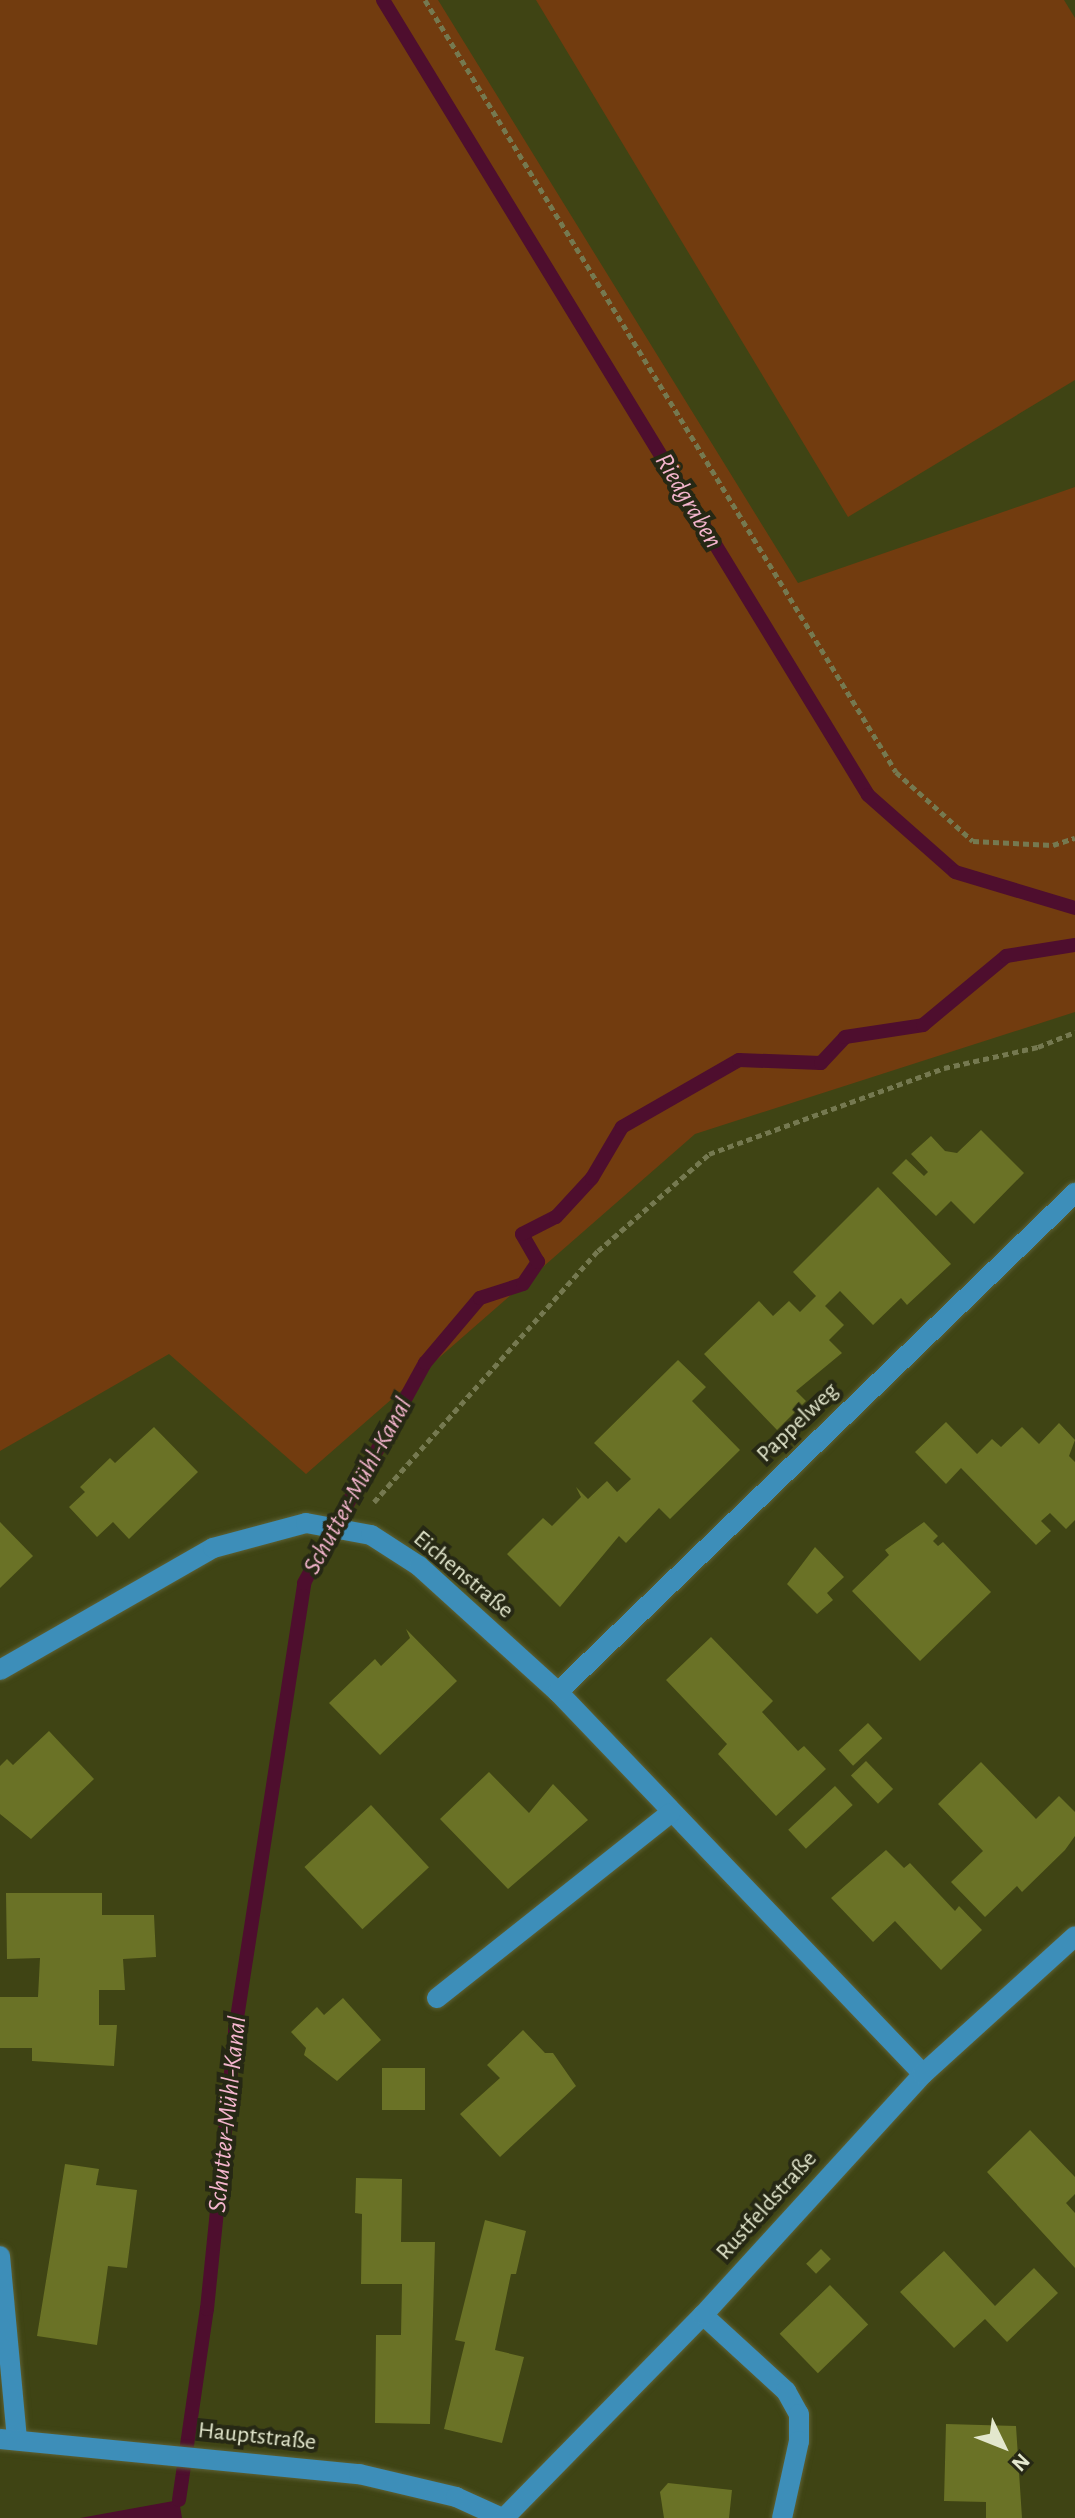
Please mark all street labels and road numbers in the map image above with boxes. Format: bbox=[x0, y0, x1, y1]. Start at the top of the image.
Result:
street label: Pappelweg bbox=[751, 1377, 845, 1469]
street label: Eichenstraße bbox=[407, 1525, 519, 1625]
street label: Rustfeldstraße bbox=[710, 2145, 824, 2267]
street label: Hauptstraße bbox=[197, 2416, 317, 2458]

